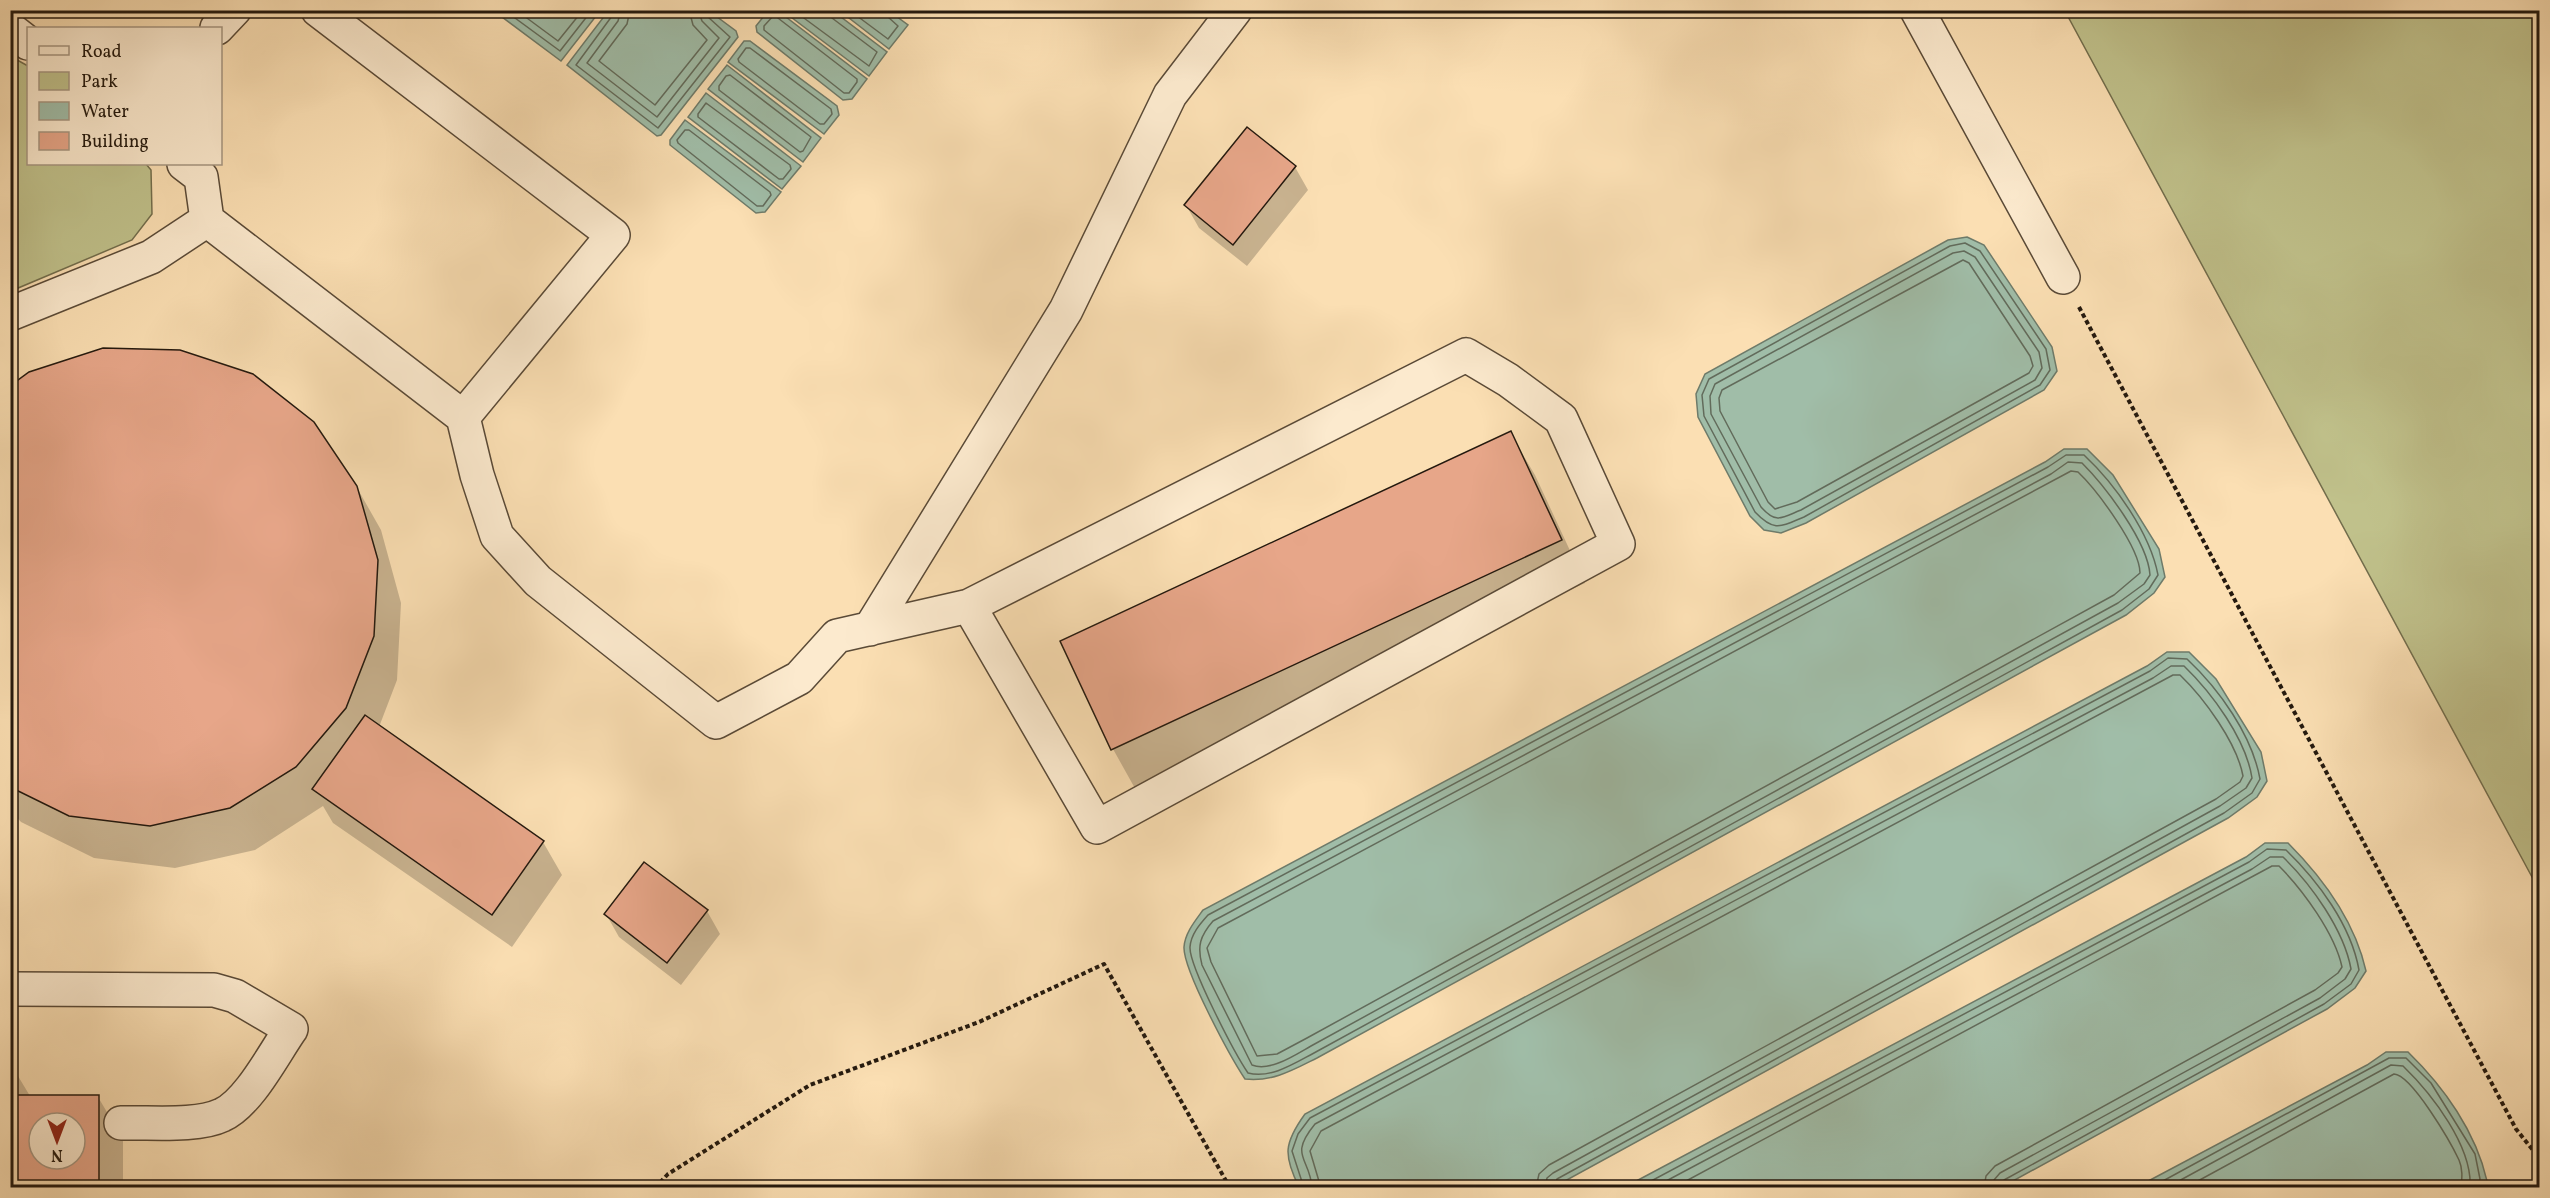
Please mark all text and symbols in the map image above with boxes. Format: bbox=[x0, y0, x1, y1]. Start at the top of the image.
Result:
legend bbox=[27, 27, 222, 165]
text: Road bbox=[81, 40, 122, 65]
text: Park bbox=[81, 70, 118, 95]
text: Water bbox=[81, 100, 129, 125]
text: Building bbox=[81, 130, 149, 155]
north arrow bbox=[27, 1111, 87, 1171]
text: N bbox=[51, 1143, 63, 1165]

